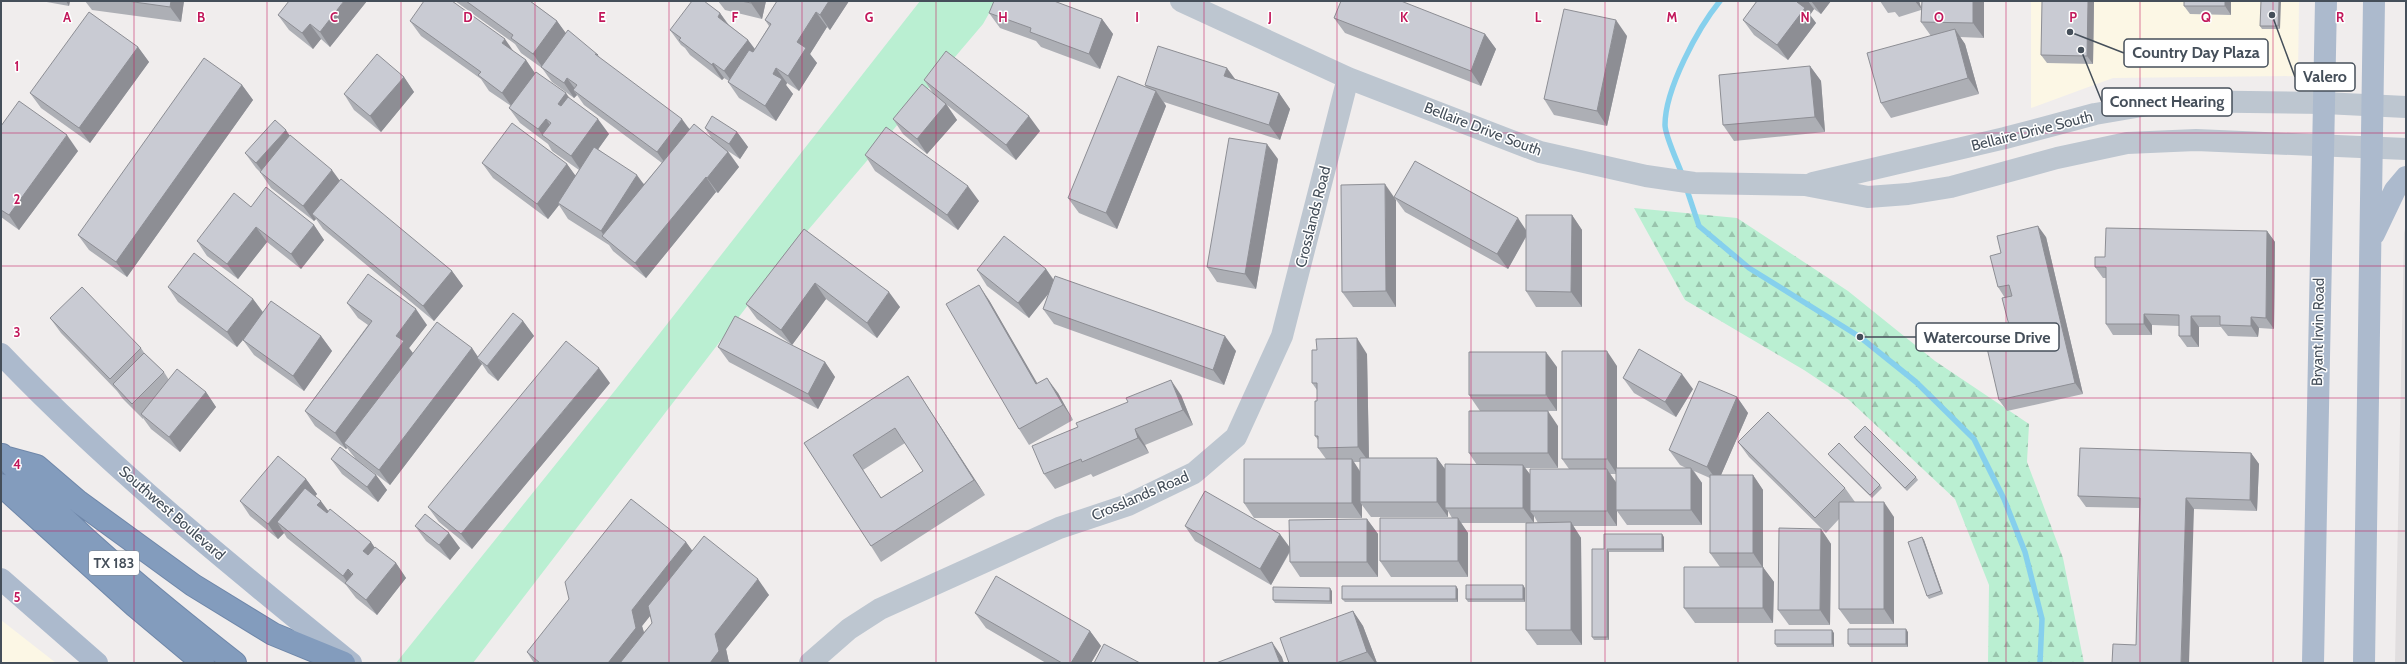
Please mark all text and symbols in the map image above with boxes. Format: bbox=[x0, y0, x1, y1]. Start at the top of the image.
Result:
text: A bbox=[63, 9, 72, 25]
text: B bbox=[197, 9, 205, 25]
text: C bbox=[330, 9, 338, 25]
text: D bbox=[463, 9, 473, 25]
text: E bbox=[598, 9, 606, 25]
text: F bbox=[732, 9, 739, 25]
text: G bbox=[865, 9, 874, 25]
text: H bbox=[998, 9, 1008, 25]
text: I bbox=[1135, 9, 1139, 25]
text: J bbox=[1267, 9, 1272, 25]
text: K bbox=[1400, 9, 1409, 25]
text: L bbox=[1535, 9, 1542, 25]
text: M bbox=[1667, 9, 1678, 25]
text: N bbox=[1800, 9, 1810, 25]
text: O bbox=[1934, 9, 1944, 25]
text: P bbox=[2069, 9, 2077, 25]
text: Q bbox=[2201, 9, 2211, 25]
text: R bbox=[2336, 9, 2344, 25]
callout: Country Day Plaza bbox=[2124, 39, 2268, 67]
text: Country Day Plaza bbox=[2132, 43, 2260, 62]
text: 1 bbox=[15, 58, 19, 74]
callout: Valero bbox=[2295, 63, 2355, 91]
text: Valero bbox=[2303, 67, 2347, 86]
callout: Connect Hearing bbox=[2102, 88, 2232, 116]
text: Connect Hearing bbox=[2110, 92, 2224, 111]
street label: Bellaire Drive South bbox=[1422, 98, 1544, 160]
street label: Bellaire Drive South bbox=[1969, 107, 2095, 155]
street label: Crosslands Road bbox=[1292, 164, 1334, 270]
text: 2 bbox=[14, 191, 21, 207]
street label: Bryant Irvin Road bbox=[2308, 278, 2328, 386]
callout: Watercourse Drive bbox=[1916, 323, 2059, 351]
text: 3 bbox=[13, 324, 21, 340]
text: Watercourse Drive bbox=[1923, 328, 2051, 347]
text: 4 bbox=[13, 456, 21, 472]
street label: Southwest Boulevard bbox=[115, 462, 229, 564]
street label: Crosslands Road bbox=[1089, 467, 1191, 525]
road number: TX 183 bbox=[89, 551, 139, 575]
text: 5 bbox=[14, 589, 21, 605]

